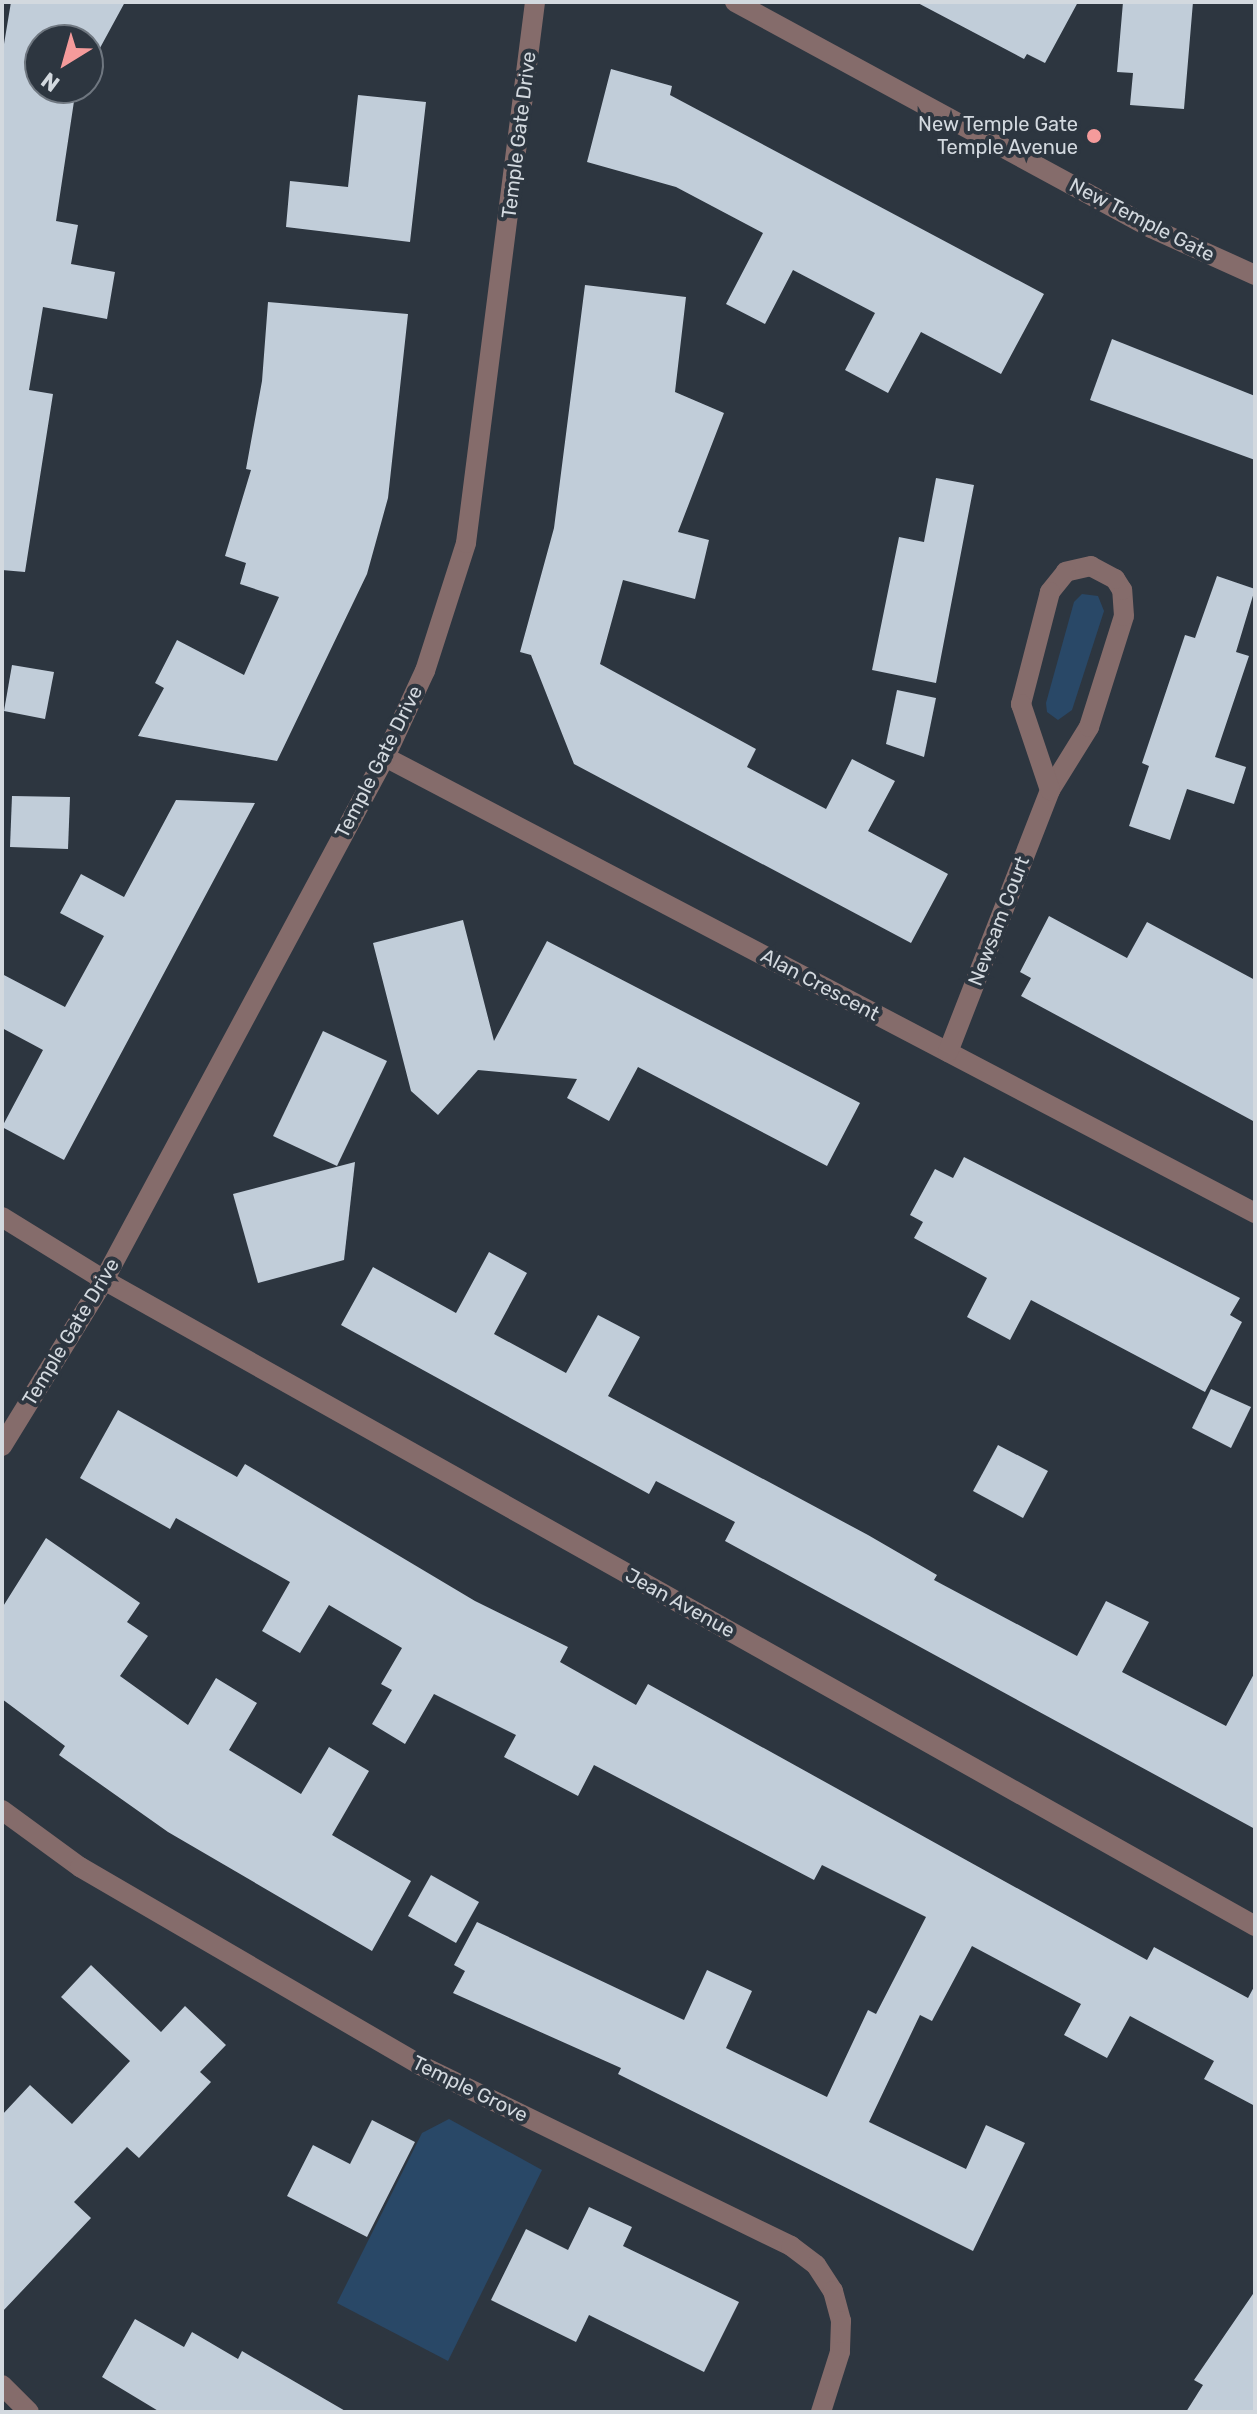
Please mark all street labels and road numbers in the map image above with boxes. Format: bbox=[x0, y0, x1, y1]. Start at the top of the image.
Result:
street label: Temple Gate Drive bbox=[497, 50, 541, 220]
street label: New Temple Gate bbox=[1065, 173, 1219, 267]
street label: Temple Gate Drive bbox=[330, 682, 428, 842]
street label: Newsam Court bbox=[963, 853, 1035, 989]
street label: Alan Crescent bbox=[757, 944, 883, 1026]
street label: Temple Gate Drive bbox=[17, 1254, 125, 1410]
street label: Jean Avenue bbox=[621, 1563, 739, 1643]
street label: Temple Grove bbox=[408, 2051, 532, 2127]

